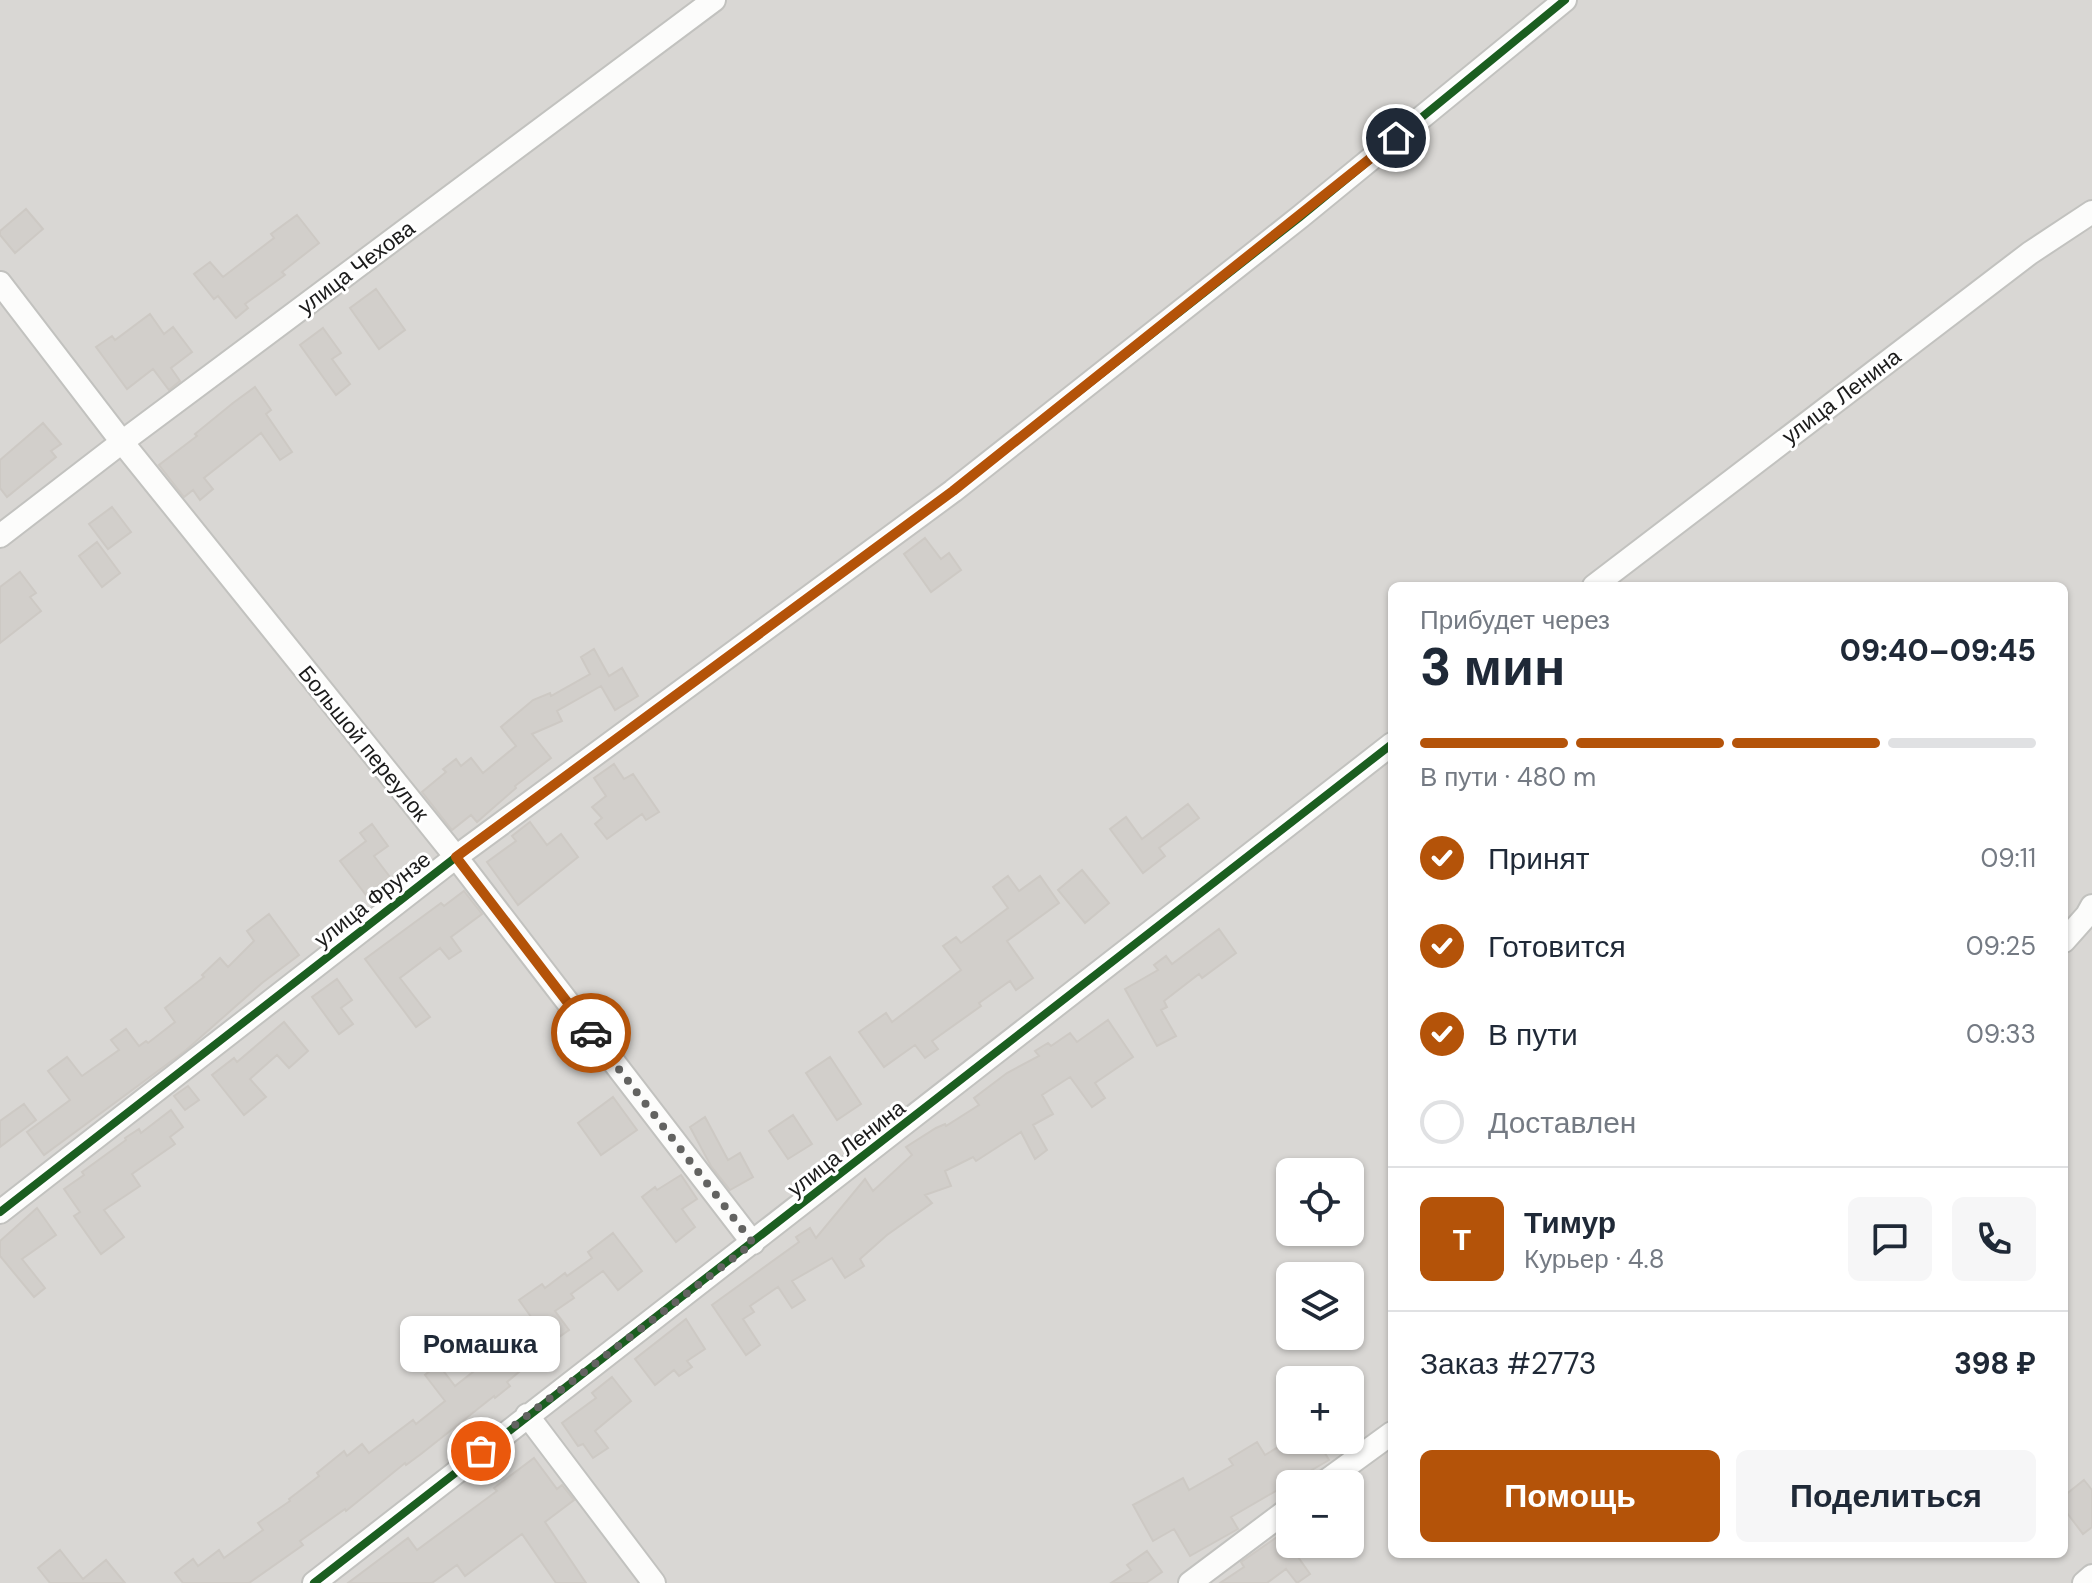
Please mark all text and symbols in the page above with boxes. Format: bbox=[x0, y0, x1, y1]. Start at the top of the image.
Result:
pin bbox=[1362, 104, 1430, 172]
icon: home bbox=[1374, 116, 1418, 160]
street label: улица Чехова bbox=[292, 213, 421, 321]
street label: улица Ленина bbox=[1776, 342, 1907, 451]
text: Прибудет через bbox=[1420, 603, 1610, 637]
text: 09:40–09:45 bbox=[1840, 631, 2036, 670]
text: 3 мин bbox=[1420, 633, 1565, 701]
street label: Большой переулок bbox=[292, 659, 436, 827]
text: В пути · 480 m bbox=[1420, 760, 1596, 794]
icon: check bbox=[1420, 836, 1464, 880]
text: Принят bbox=[1488, 839, 1590, 878]
text: 09:11 bbox=[1980, 841, 2036, 875]
street label: улица Фрунзе bbox=[308, 845, 437, 954]
icon: check bbox=[1420, 924, 1464, 968]
text: Готовится bbox=[1488, 927, 1626, 966]
text: 09:25 bbox=[1966, 929, 2036, 963]
courier bbox=[551, 993, 631, 1073]
icon: car bbox=[569, 1011, 613, 1055]
icon: check bbox=[1420, 1012, 1464, 1056]
text: В пути bbox=[1488, 1015, 1578, 1054]
text: 09:33 bbox=[1966, 1017, 2036, 1051]
street label: улица Ленина bbox=[781, 1093, 912, 1203]
text: Доставлен bbox=[1488, 1103, 1636, 1142]
map controls bbox=[1276, 1158, 1364, 1558]
button: locate bbox=[1276, 1158, 1364, 1246]
button: chat bbox=[1848, 1197, 1932, 1281]
button: phone bbox=[1952, 1197, 2036, 1281]
text: Тимур bbox=[1524, 1203, 1616, 1242]
text: Т bbox=[1453, 1220, 1471, 1259]
text: Курьер · 4.8 bbox=[1524, 1242, 1665, 1276]
button: layers bbox=[1276, 1262, 1364, 1350]
callout: Ромашка bbox=[401, 1315, 561, 1371]
text: Ромашка bbox=[423, 1327, 537, 1361]
text: Заказ #2773 bbox=[1420, 1344, 1597, 1383]
text: 398 ₽ bbox=[1954, 1344, 2036, 1383]
button: + bbox=[1276, 1366, 1364, 1454]
pin bbox=[447, 1417, 515, 1485]
icon: bag bbox=[459, 1429, 503, 1473]
button: Помощь bbox=[1420, 1450, 1720, 1542]
button: Поделиться bbox=[1736, 1450, 2036, 1542]
button: − bbox=[1276, 1470, 1364, 1558]

